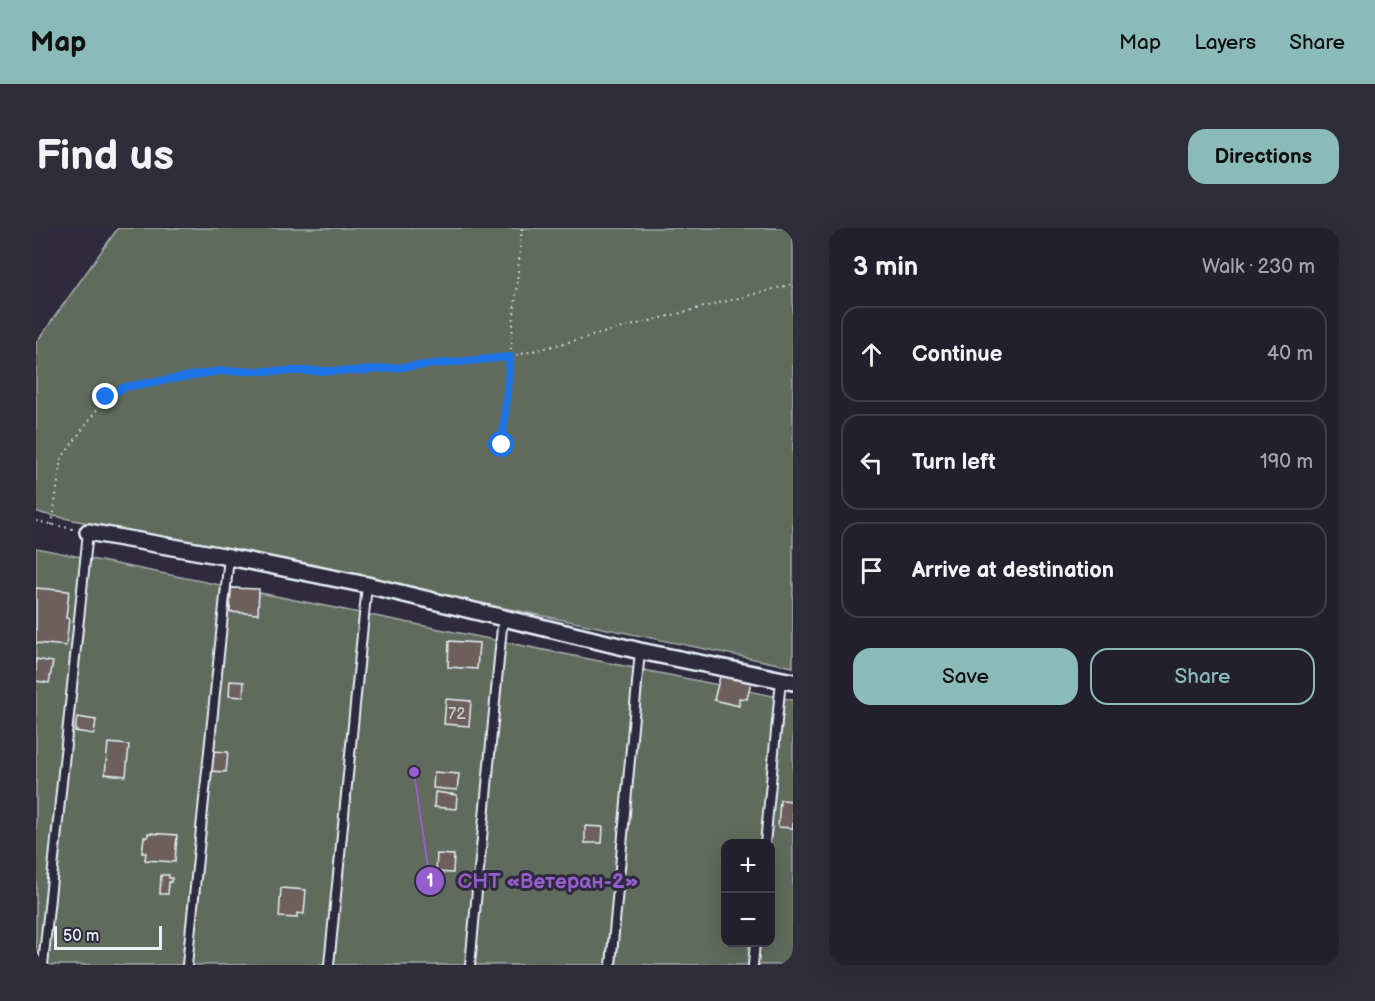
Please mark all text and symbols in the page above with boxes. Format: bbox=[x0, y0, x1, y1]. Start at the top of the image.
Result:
text: Map bbox=[30, 26, 86, 59]
text: Map bbox=[1119, 30, 1161, 55]
text: Layers bbox=[1194, 30, 1256, 55]
text: Share bbox=[1289, 30, 1345, 55]
button: Directions bbox=[1188, 129, 1339, 184]
text: Find us bbox=[36, 131, 174, 182]
text: 3 min bbox=[853, 252, 918, 283]
text: Walk · 230 m bbox=[1202, 255, 1315, 279]
icon: ahead bbox=[855, 338, 888, 371]
text: Continue bbox=[912, 341, 1002, 368]
text: 40 m bbox=[1267, 342, 1313, 366]
route end bbox=[92, 383, 118, 409]
route start bbox=[488, 431, 514, 457]
icon: left bbox=[855, 446, 888, 479]
text: Turn left bbox=[912, 449, 996, 476]
text: 190 m bbox=[1260, 450, 1313, 474]
icon: arrive bbox=[855, 554, 888, 587]
text: Arrive at destination bbox=[912, 557, 1114, 584]
button: Save bbox=[853, 648, 1078, 705]
button: Share bbox=[1090, 648, 1315, 705]
house number: 72 bbox=[448, 705, 466, 724]
map controls bbox=[721, 839, 775, 947]
button: + bbox=[721, 839, 775, 893]
callout: СНТ «Ветеран-2» bbox=[415, 862, 650, 901]
text: СНТ «Ветеран-2» bbox=[458, 869, 638, 894]
text: 1 bbox=[426, 871, 434, 892]
button: − bbox=[721, 893, 775, 947]
scale bar bbox=[54, 923, 162, 950]
text: 50 m bbox=[63, 927, 99, 946]

